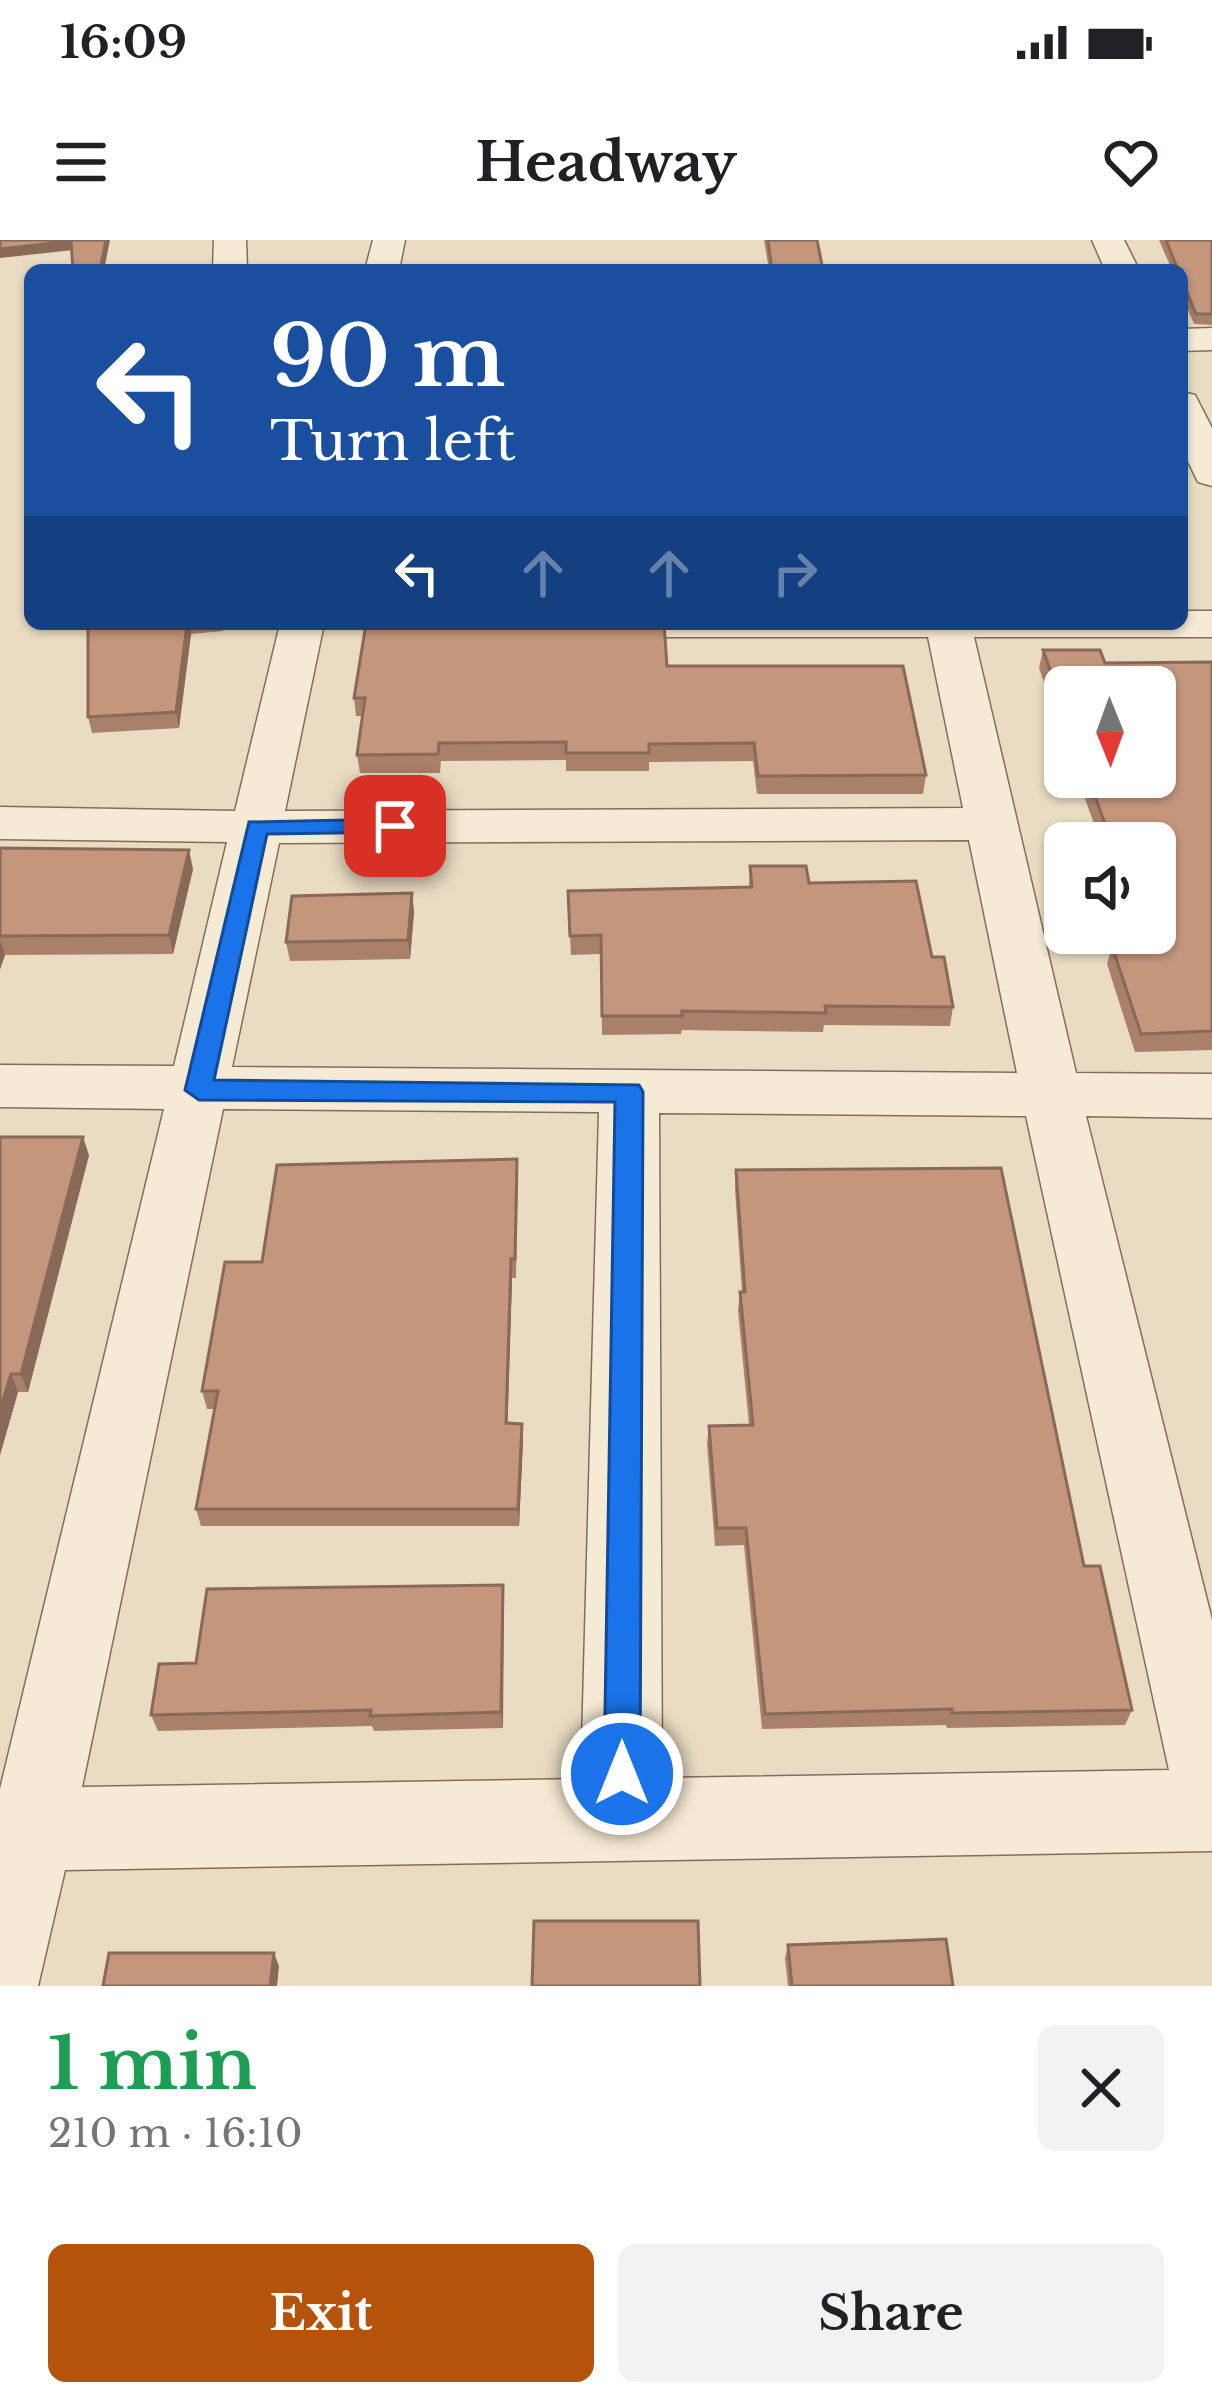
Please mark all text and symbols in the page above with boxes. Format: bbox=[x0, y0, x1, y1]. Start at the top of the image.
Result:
text: 16:09 bbox=[60, 14, 187, 70]
icon: menu bbox=[48, 129, 114, 195]
text: Headway bbox=[475, 129, 737, 196]
icon: heart bbox=[1098, 129, 1164, 195]
text: 90 m bbox=[270, 305, 505, 409]
icon: left bbox=[72, 312, 228, 468]
text: Turn left bbox=[270, 408, 516, 475]
icon: left bbox=[384, 540, 450, 606]
icon: ahead bbox=[510, 540, 576, 606]
icon: ahead bbox=[636, 540, 702, 606]
icon: right bbox=[762, 540, 828, 606]
north arrow bbox=[1044, 666, 1176, 798]
map controls bbox=[1044, 666, 1176, 954]
pin bbox=[344, 775, 446, 877]
icon: arrive bbox=[362, 793, 428, 859]
button: sound bbox=[1044, 822, 1176, 954]
position arrow bbox=[559, 1711, 685, 1837]
text: 1 min bbox=[48, 2019, 257, 2108]
button: close bbox=[1038, 2025, 1164, 2151]
text: 210 m · 16:10 bbox=[48, 2109, 303, 2158]
button: Exit bbox=[48, 2244, 594, 2382]
button: Share bbox=[618, 2244, 1164, 2382]

